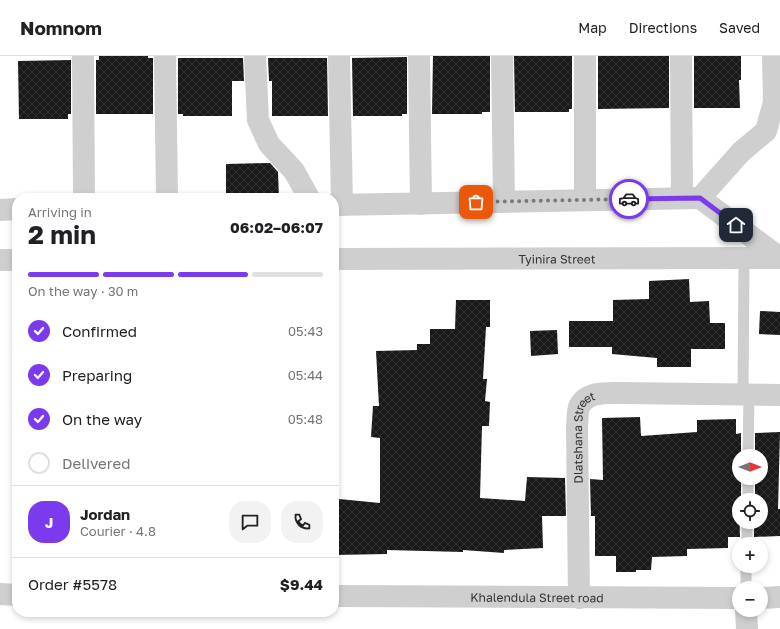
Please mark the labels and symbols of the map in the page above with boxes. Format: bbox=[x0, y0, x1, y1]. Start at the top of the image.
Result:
courier bbox=[609, 179, 649, 219]
pin bbox=[459, 185, 493, 219]
pin bbox=[719, 208, 753, 242]
street label: Tyinira Street bbox=[518, 251, 596, 266]
street label: Dlatshana Street bbox=[569, 387, 597, 484]
north arrow bbox=[732, 449, 768, 485]
street label: Khalendula Street road bbox=[470, 589, 604, 605]

